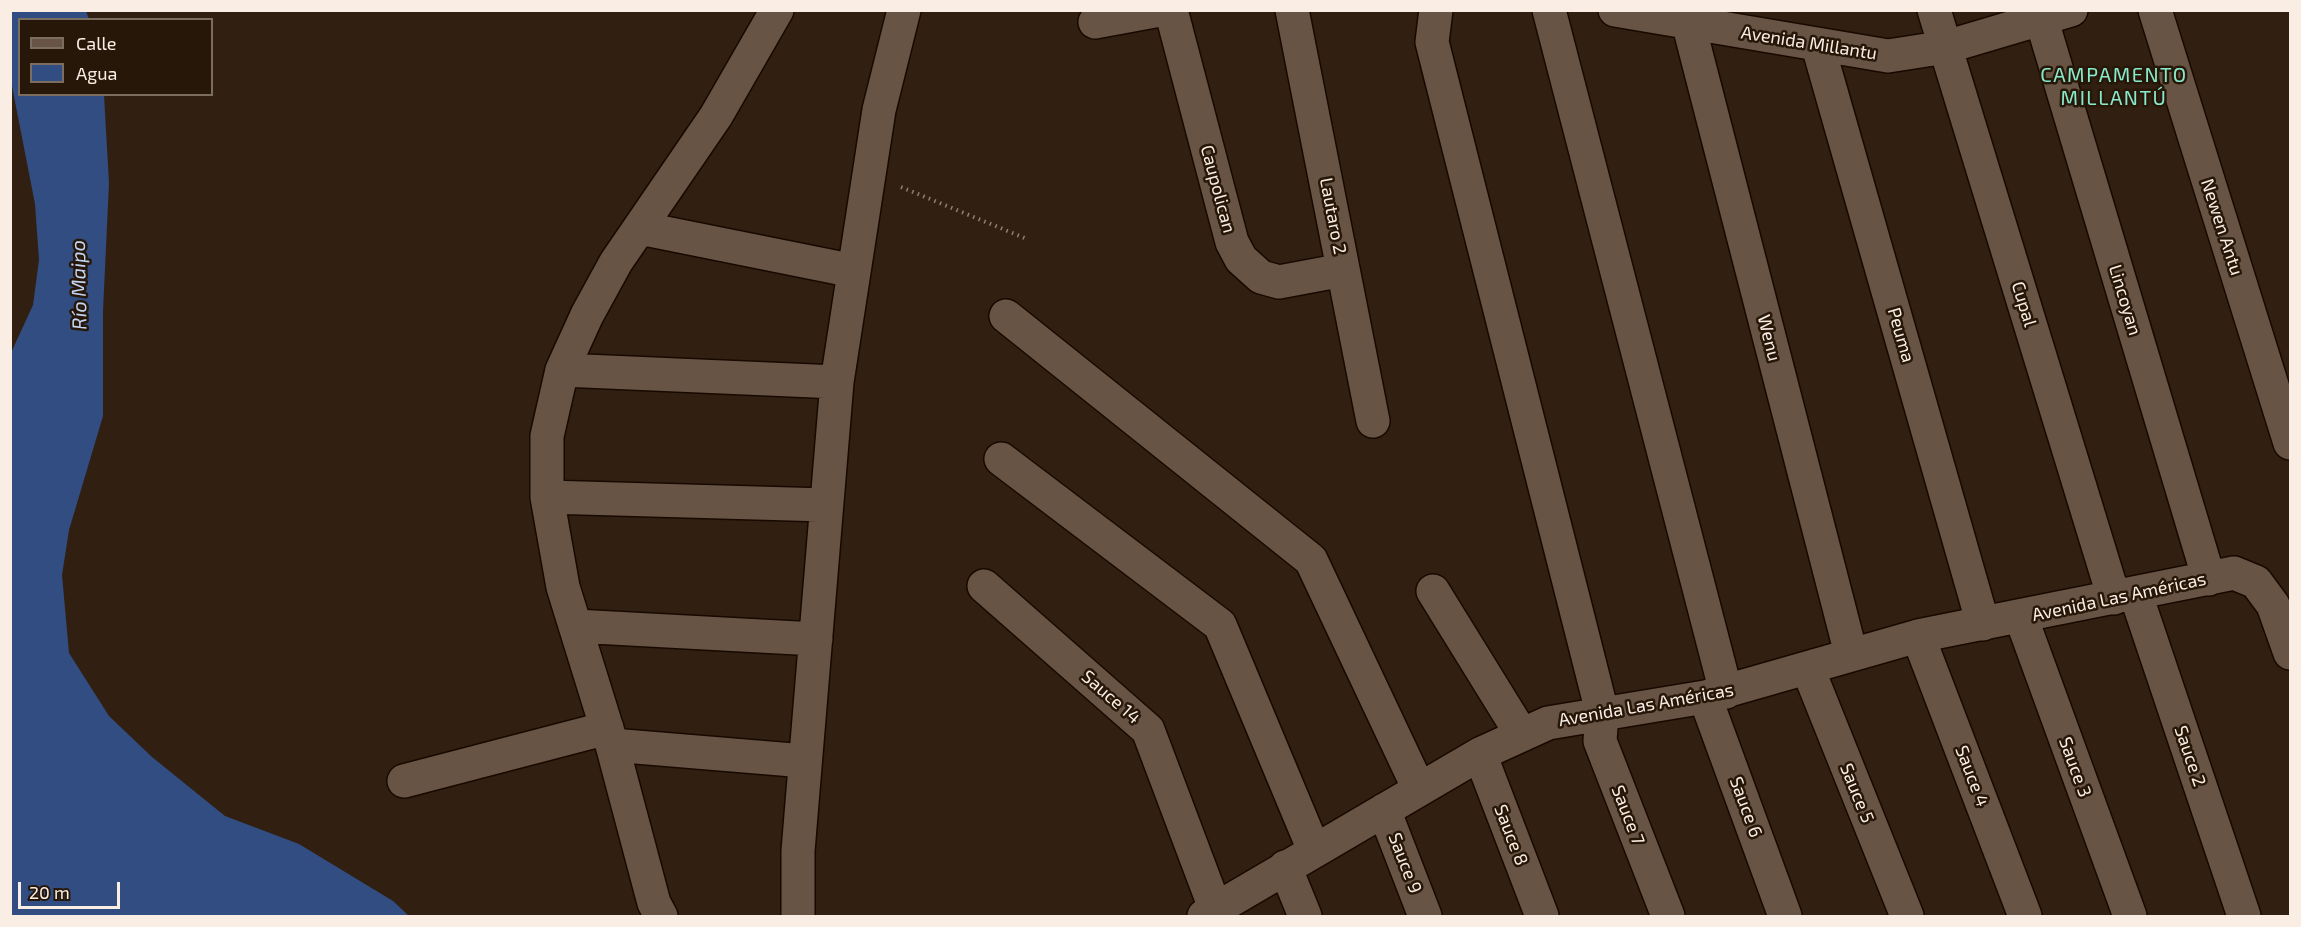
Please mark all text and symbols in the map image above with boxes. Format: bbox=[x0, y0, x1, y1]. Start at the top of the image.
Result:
legend bbox=[18, 18, 213, 96]
street label: Avenida Millantu bbox=[1739, 22, 1879, 64]
text: Calle bbox=[76, 32, 117, 54]
text: Agua bbox=[76, 62, 117, 84]
district label: CAMPAMENTO MILLANTÚ bbox=[2040, 63, 2188, 110]
street label: Caupolican bbox=[1196, 143, 1240, 235]
street label: Lautaro 2 bbox=[1315, 176, 1351, 256]
street label: Newen Antu bbox=[2196, 176, 2248, 278]
water label: Río Maipo bbox=[66, 240, 92, 330]
street label: Lincoyan bbox=[2104, 262, 2146, 338]
street label: Cupal bbox=[2007, 279, 2041, 329]
street label: Peuma bbox=[1883, 305, 1919, 365]
street label: Wenu bbox=[1753, 313, 1785, 363]
street label: Avenida Las Américas bbox=[2030, 568, 2208, 626]
street label: Sauce 14 bbox=[1077, 666, 1145, 728]
street label: Avenida Las Américas bbox=[1557, 679, 1735, 731]
street label: Sauce 2 bbox=[2170, 723, 2210, 789]
street label: Sauce 3 bbox=[2054, 734, 2096, 800]
street label: Sauce 4 bbox=[1951, 742, 1993, 810]
street label: Sauce 5 bbox=[1835, 760, 1879, 826]
street label: Sauce 6 bbox=[1725, 774, 1767, 840]
street label: Sauce 7 bbox=[1607, 782, 1649, 848]
street label: Sauce 8 bbox=[1490, 801, 1532, 869]
street label: Sauce 9 bbox=[1384, 830, 1426, 896]
scale bar bbox=[21, 870, 123, 908]
text: 20 m bbox=[29, 881, 70, 903]

